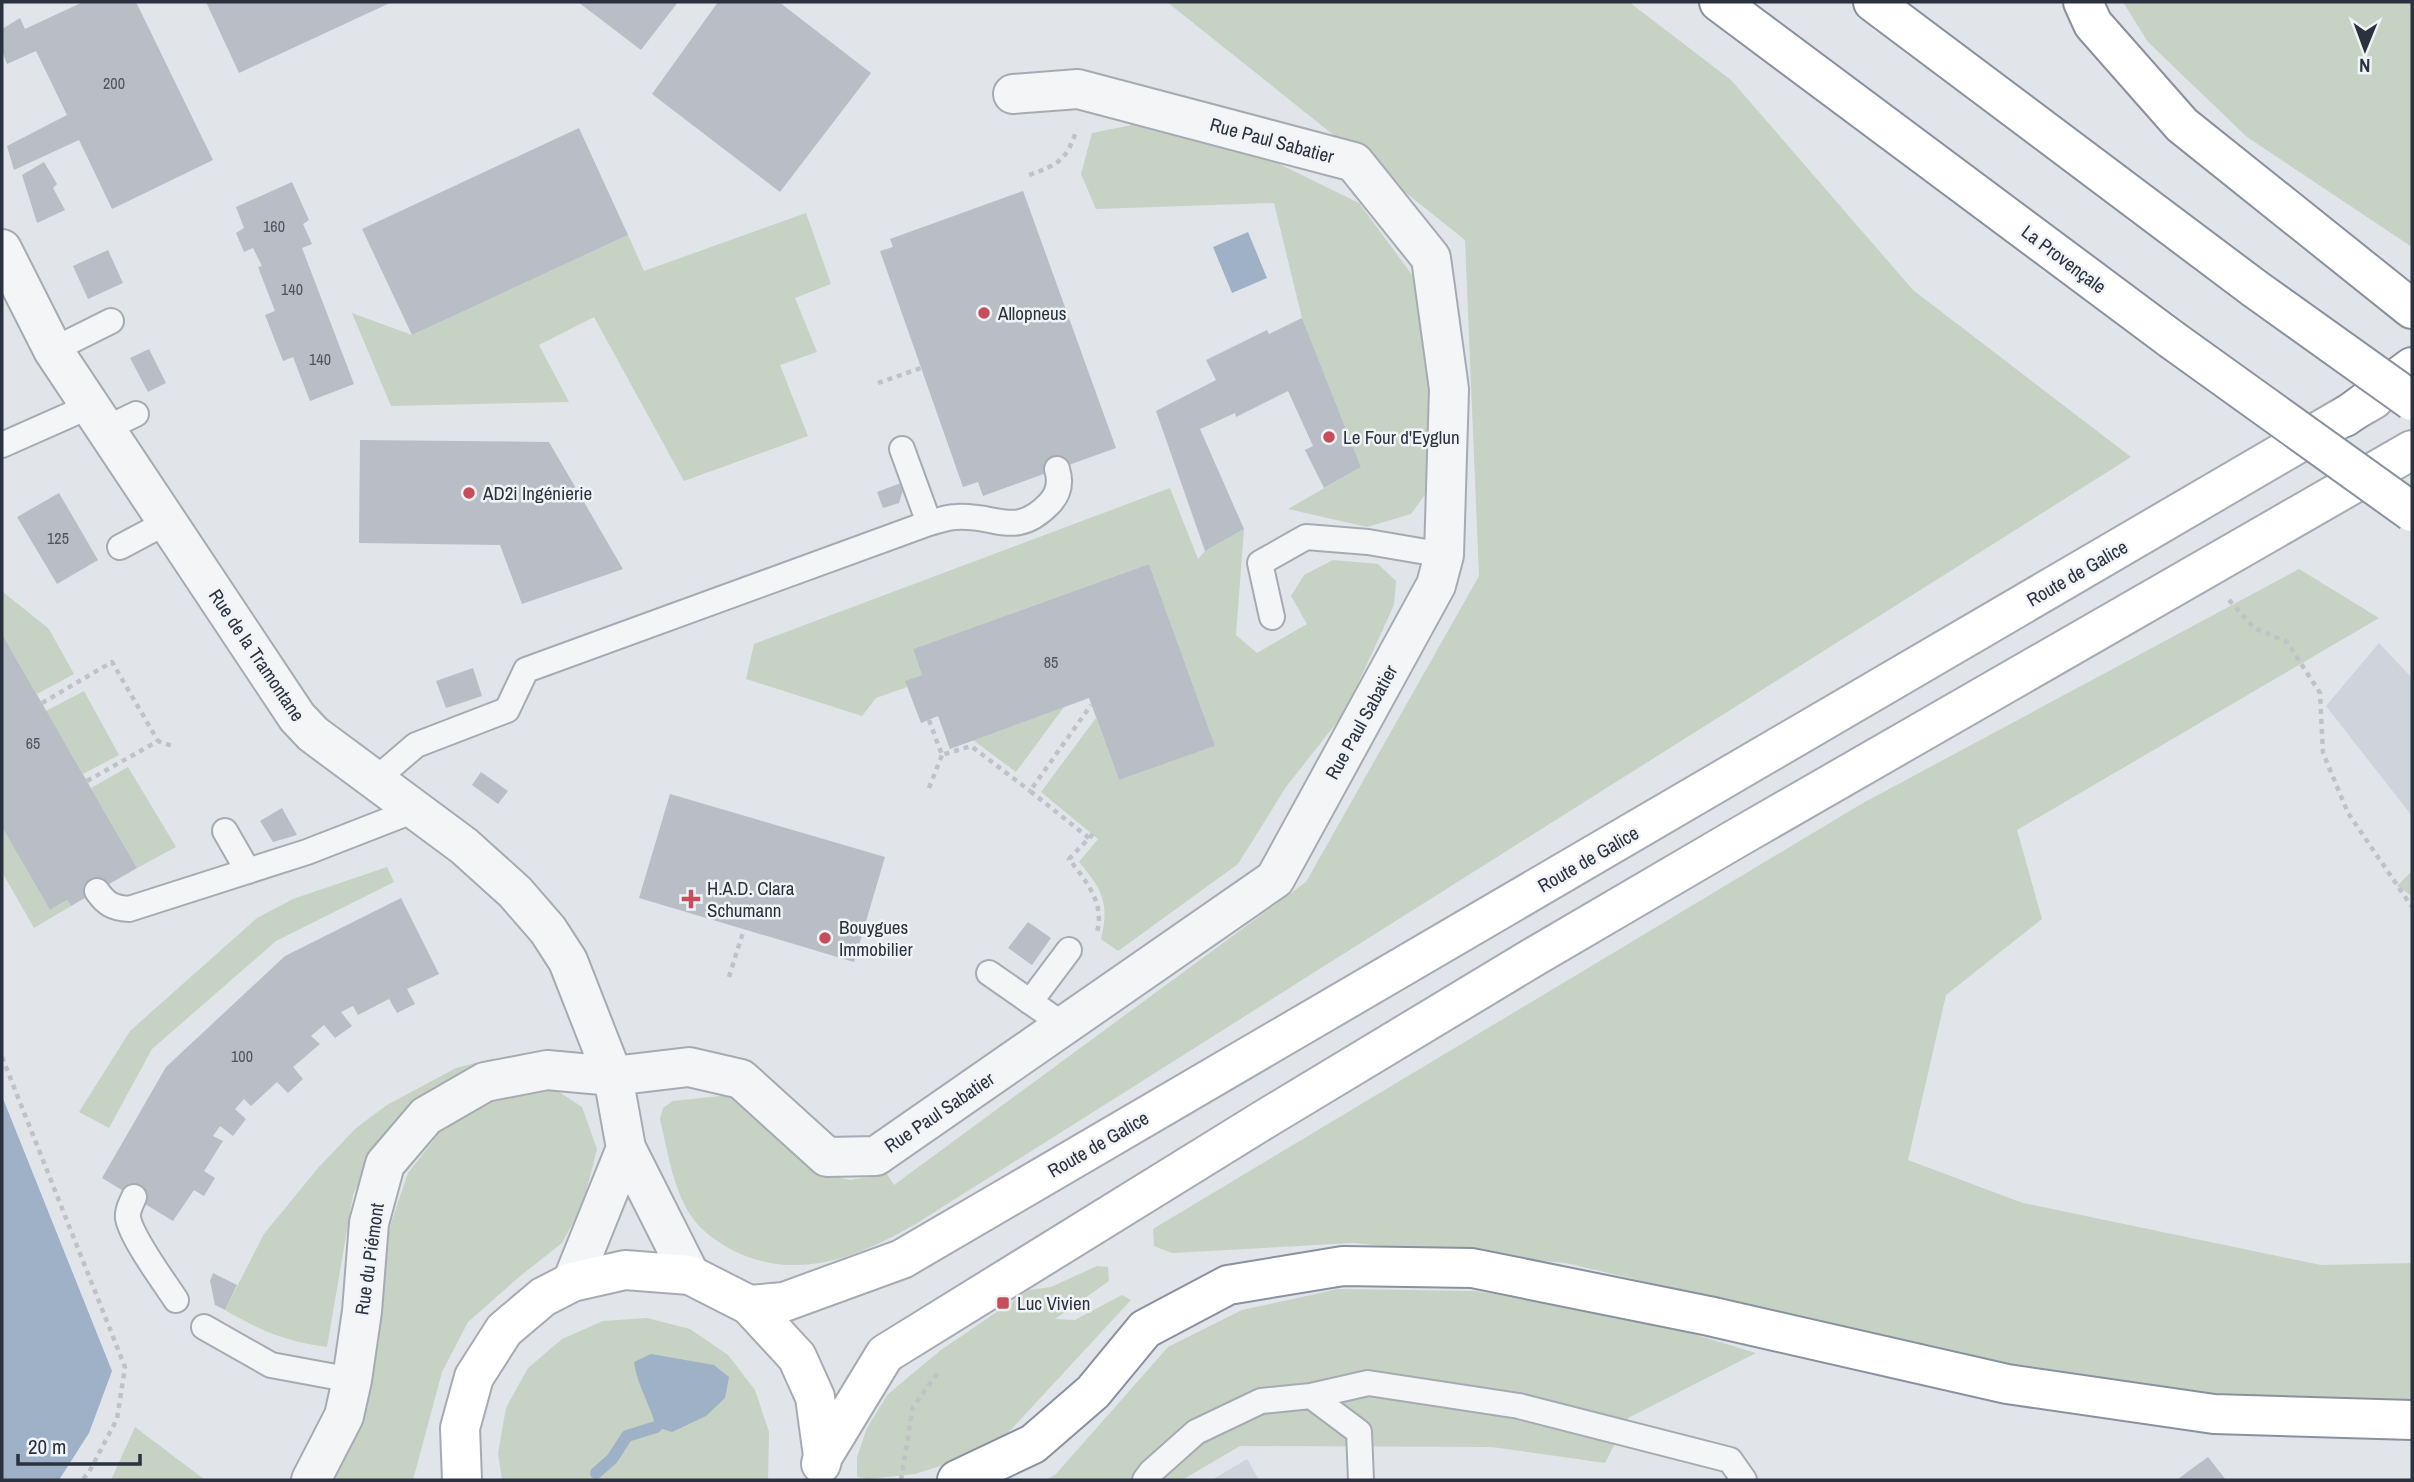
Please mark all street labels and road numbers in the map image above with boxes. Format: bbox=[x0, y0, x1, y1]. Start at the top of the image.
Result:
street label: Rue Paul Sabatier bbox=[1207, 111, 1338, 169]
street label: La Provençale bbox=[2016, 219, 2112, 299]
street label: Route de Galice bbox=[2022, 534, 2132, 612]
street label: Rue de la Tramontane bbox=[203, 584, 311, 726]
street label: Rue Paul Sabatier bbox=[1319, 659, 1404, 784]
street label: Route de Galice bbox=[1533, 820, 1643, 898]
street label: Rue Paul Sabatier bbox=[879, 1065, 1000, 1158]
street label: Route de Galice bbox=[1043, 1105, 1153, 1183]
street label: Rue du Piémont bbox=[348, 1201, 390, 1317]

